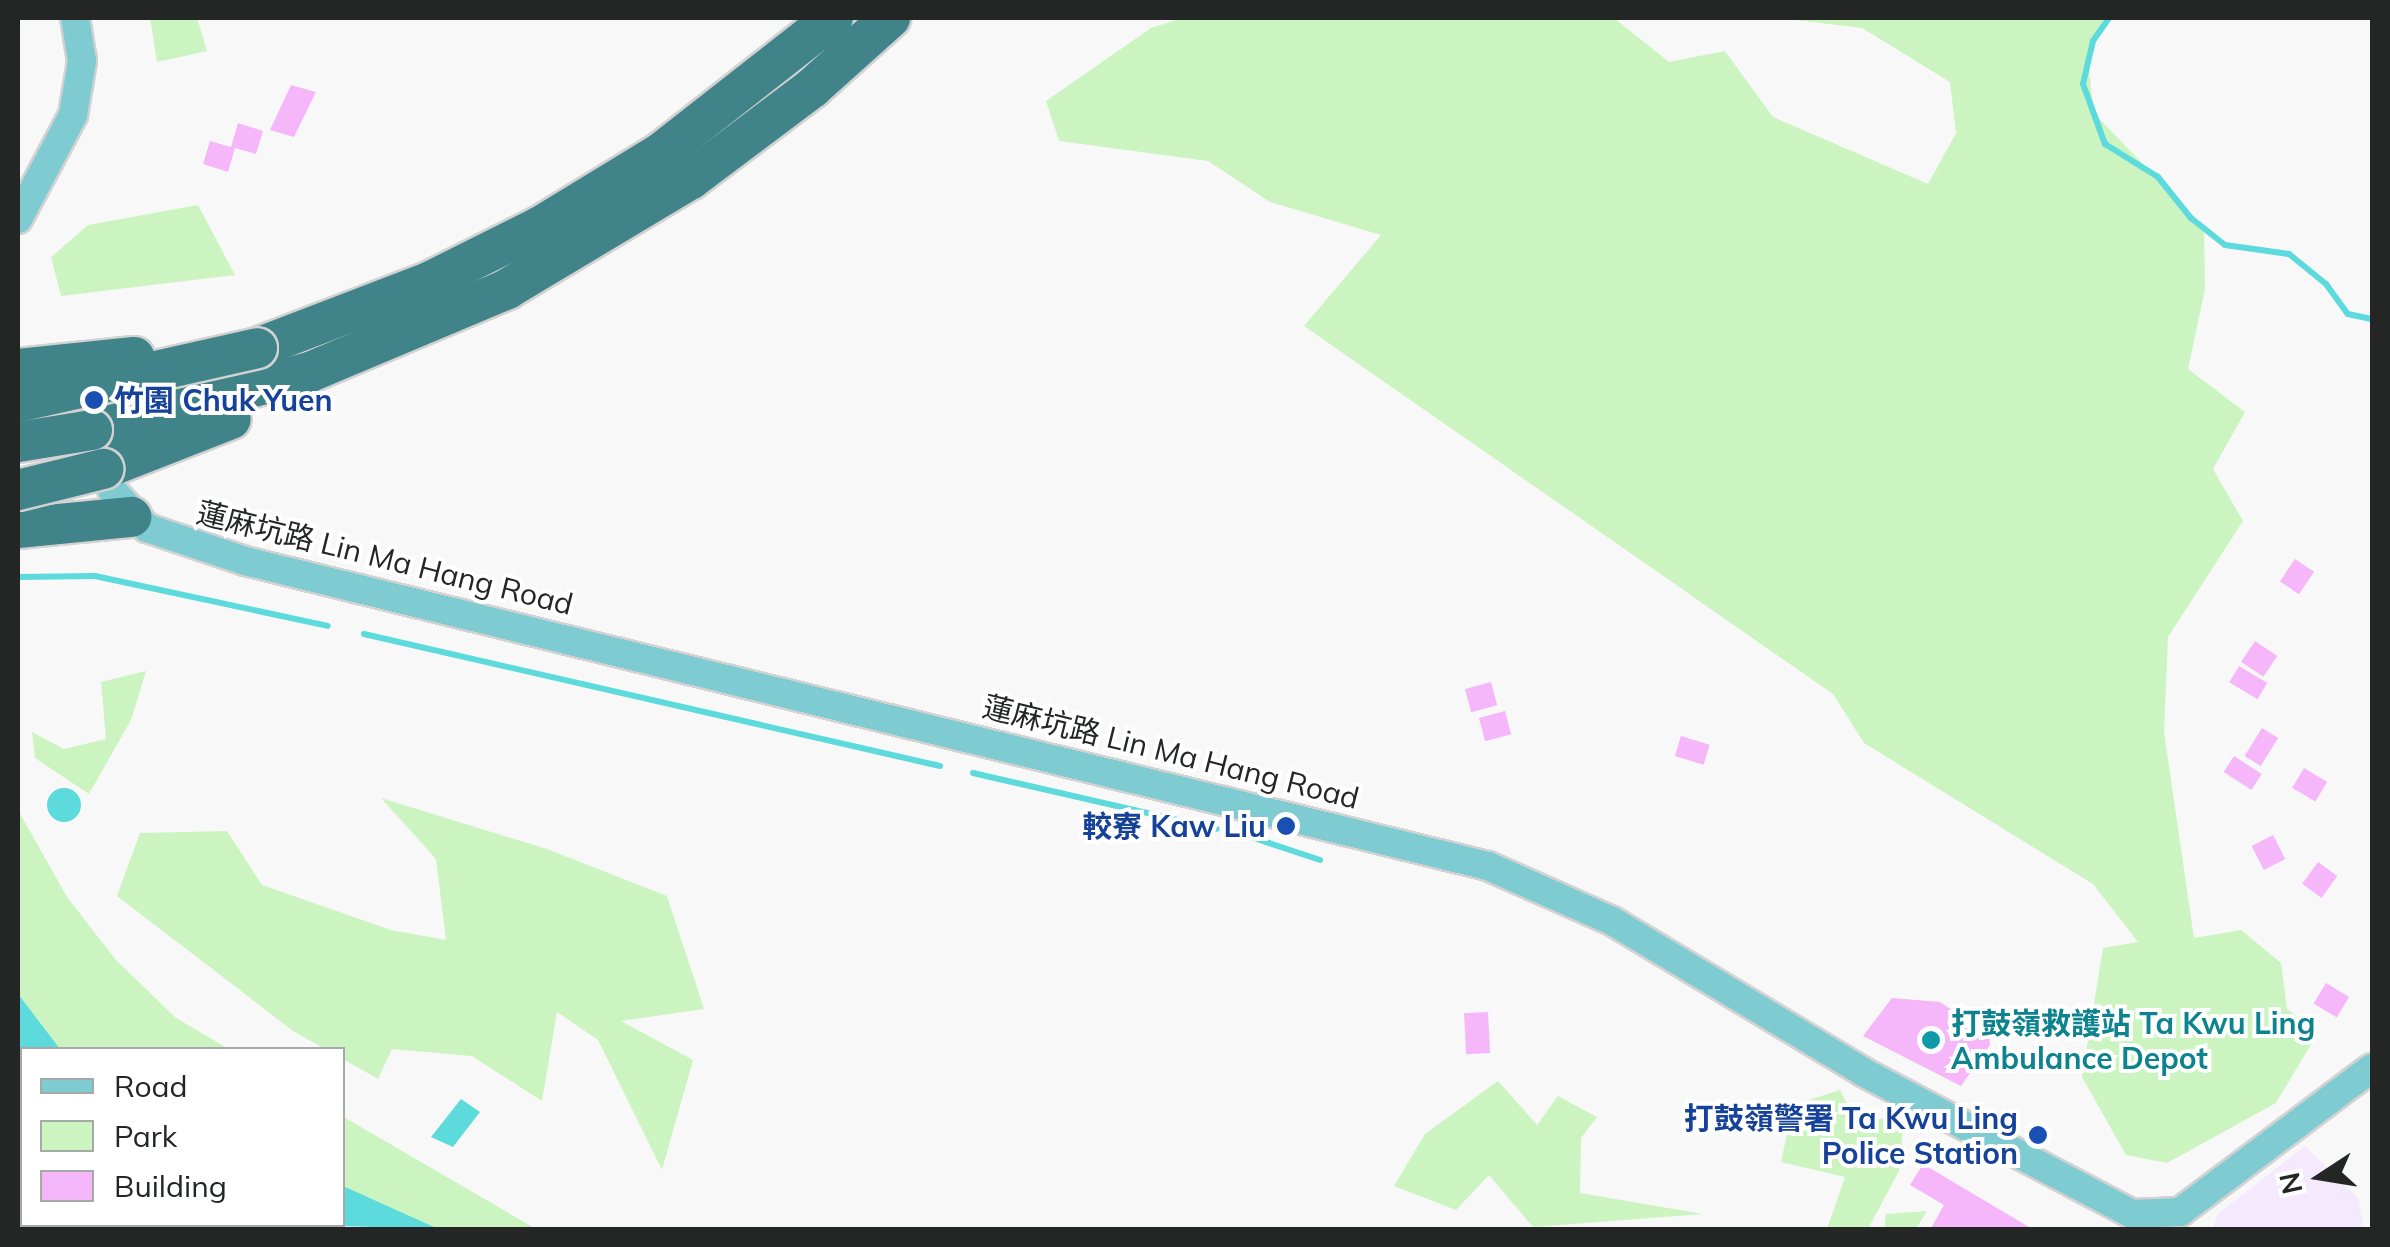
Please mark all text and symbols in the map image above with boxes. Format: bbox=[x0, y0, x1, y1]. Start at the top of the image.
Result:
place label: 竹園 Chuk Yuen bbox=[114, 382, 333, 418]
marker: 竹園 Chuk Yuen bbox=[83, 389, 105, 411]
street label: 蓮麻坑路 Lin Ma Hang Road bbox=[193, 494, 577, 622]
street label: 蓮麻坑路 Lin Ma Hang Road bbox=[979, 688, 1363, 816]
place label: 較寮 Kaw Liu bbox=[1082, 808, 1266, 844]
marker: 較寮 Kaw Liu bbox=[1275, 815, 1297, 837]
place label: 打鼓嶺救護站 Ta Kwu Ling Ambulance Depot bbox=[1951, 1005, 2315, 1076]
marker: 打鼓嶺救護站 Ta Kwu Ling Ambulance Depot bbox=[1920, 1029, 1942, 1051]
legend bbox=[20, 1047, 345, 1227]
text: Road bbox=[114, 1067, 188, 1105]
place label: 打鼓嶺警署 Ta Kwu Ling Police Station bbox=[1684, 1100, 2018, 1170]
text: Park bbox=[114, 1117, 177, 1155]
marker: 打鼓嶺警署 Ta Kwu Ling Police Station bbox=[2027, 1124, 2049, 1146]
north arrow bbox=[2270, 1127, 2370, 1227]
text: Building bbox=[114, 1167, 227, 1205]
text: N bbox=[2271, 1169, 2309, 1197]

